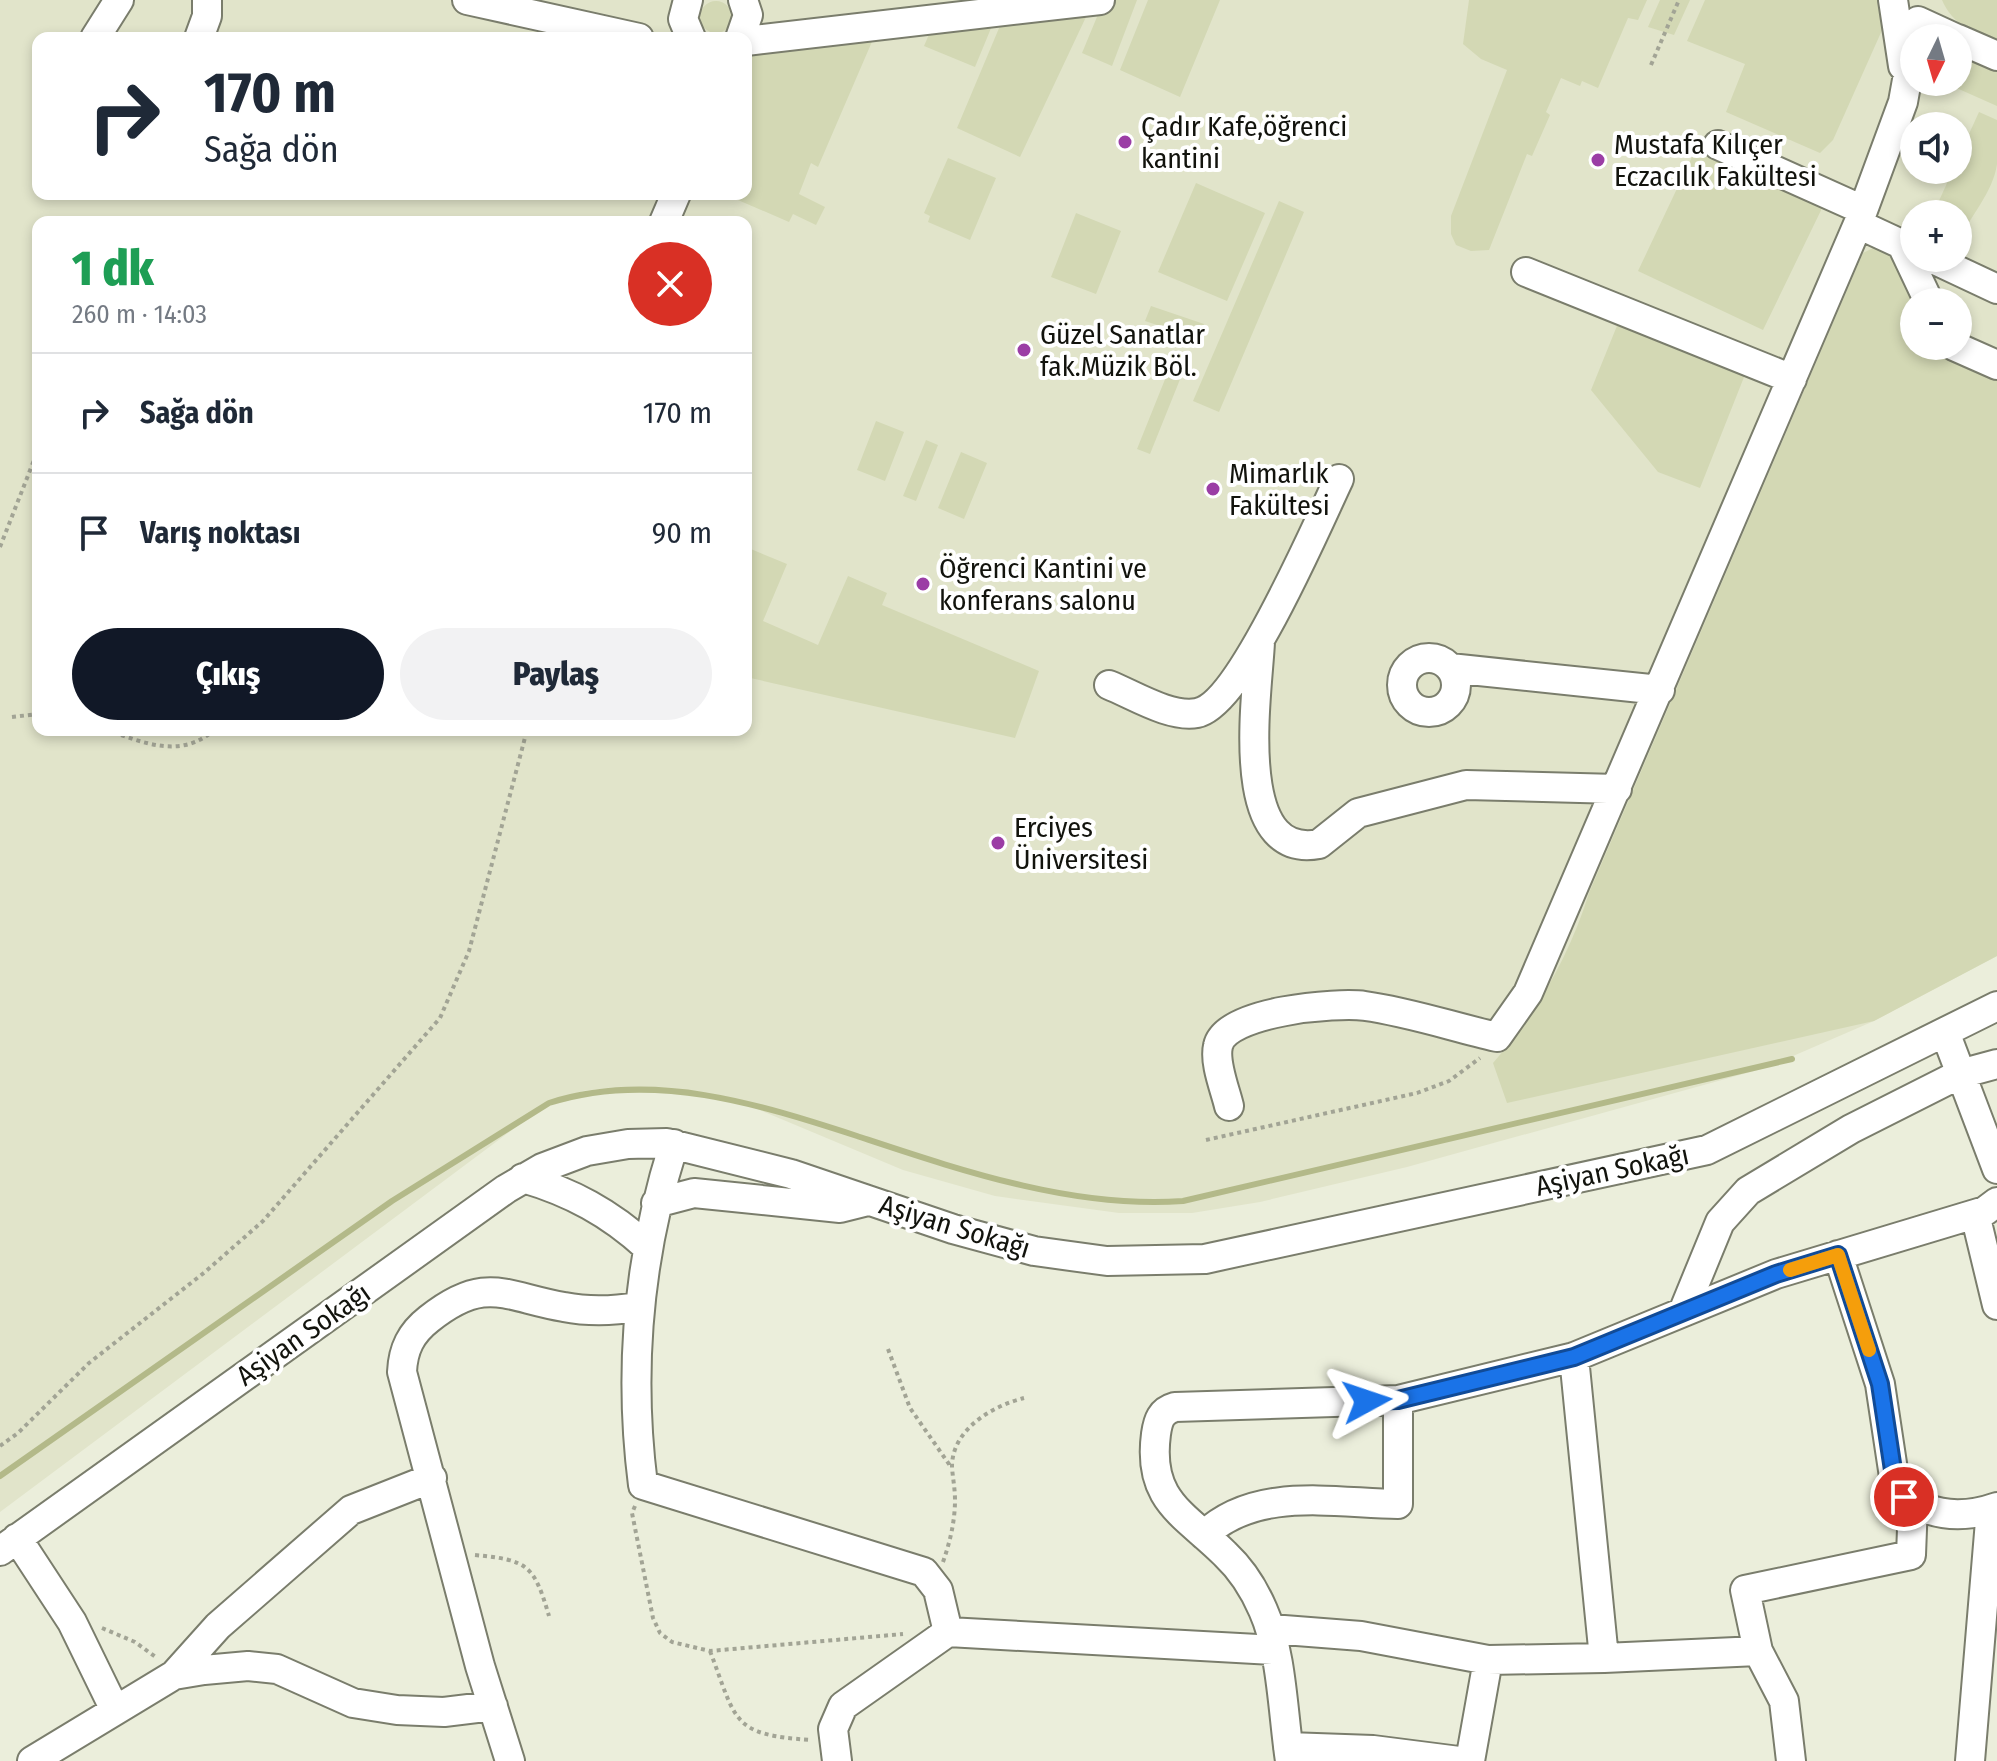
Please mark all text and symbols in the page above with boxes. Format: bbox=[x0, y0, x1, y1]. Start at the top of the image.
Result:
north arrow bbox=[1900, 24, 1972, 96]
map controls bbox=[1900, 24, 1972, 360]
text: 170 m bbox=[204, 60, 336, 127]
icon: right bbox=[72, 64, 176, 168]
place label: Çadır Kafe,öğrenci kantini bbox=[1141, 110, 1347, 175]
button: sound bbox=[1900, 112, 1972, 184]
text: Sağa dön bbox=[204, 128, 339, 172]
place label: Mustafa Kılıçer Eczacılık Fakültesi bbox=[1614, 128, 1817, 193]
marker: Çadır Kafe,öğrenci kantini bbox=[1116, 133, 1134, 151]
marker: Mustafa Kılıçer Eczacılık Fakültesi bbox=[1589, 151, 1607, 169]
button: + bbox=[1900, 200, 1972, 272]
text: 1 dk bbox=[72, 240, 154, 298]
button: close bbox=[628, 242, 712, 326]
button: − bbox=[1900, 288, 1972, 360]
text: 260 m · 14:03 bbox=[72, 299, 207, 330]
place label: Güzel Sanatlar fak.Müzik Böl. bbox=[1040, 318, 1205, 383]
marker: Güzel Sanatlar fak.Müzik Böl. bbox=[1015, 341, 1033, 359]
icon: right bbox=[72, 391, 116, 435]
text: Sağa dön bbox=[140, 395, 254, 431]
text: 170 m bbox=[643, 395, 712, 431]
place label: Mimarlık Fakültesi bbox=[1229, 457, 1330, 522]
marker: Mimarlık Fakültesi bbox=[1204, 480, 1222, 498]
icon: arrive bbox=[72, 511, 116, 555]
text: Varış noktası bbox=[140, 515, 301, 551]
text: 90 m bbox=[652, 515, 712, 551]
place label: Öğrenci Kantini ve konferans salonu bbox=[939, 552, 1147, 617]
marker: Öğrenci Kantini ve konferans salonu bbox=[914, 575, 932, 593]
button: Çıkış bbox=[72, 628, 384, 720]
button: Paylaş bbox=[400, 628, 712, 720]
place label: Erciyes Üniversitesi bbox=[1014, 811, 1148, 876]
marker: Erciyes Üniversitesi bbox=[989, 834, 1007, 852]
street label: Aşiyan Sokağı bbox=[1532, 1138, 1692, 1203]
street label: Aşiyan Sokağı bbox=[876, 1188, 1034, 1265]
street label: Aşiyan Sokağı bbox=[230, 1276, 377, 1393]
position arrow bbox=[1325, 1359, 1409, 1443]
pin bbox=[1870, 1463, 1938, 1531]
icon: arrive bbox=[1882, 1475, 1926, 1519]

